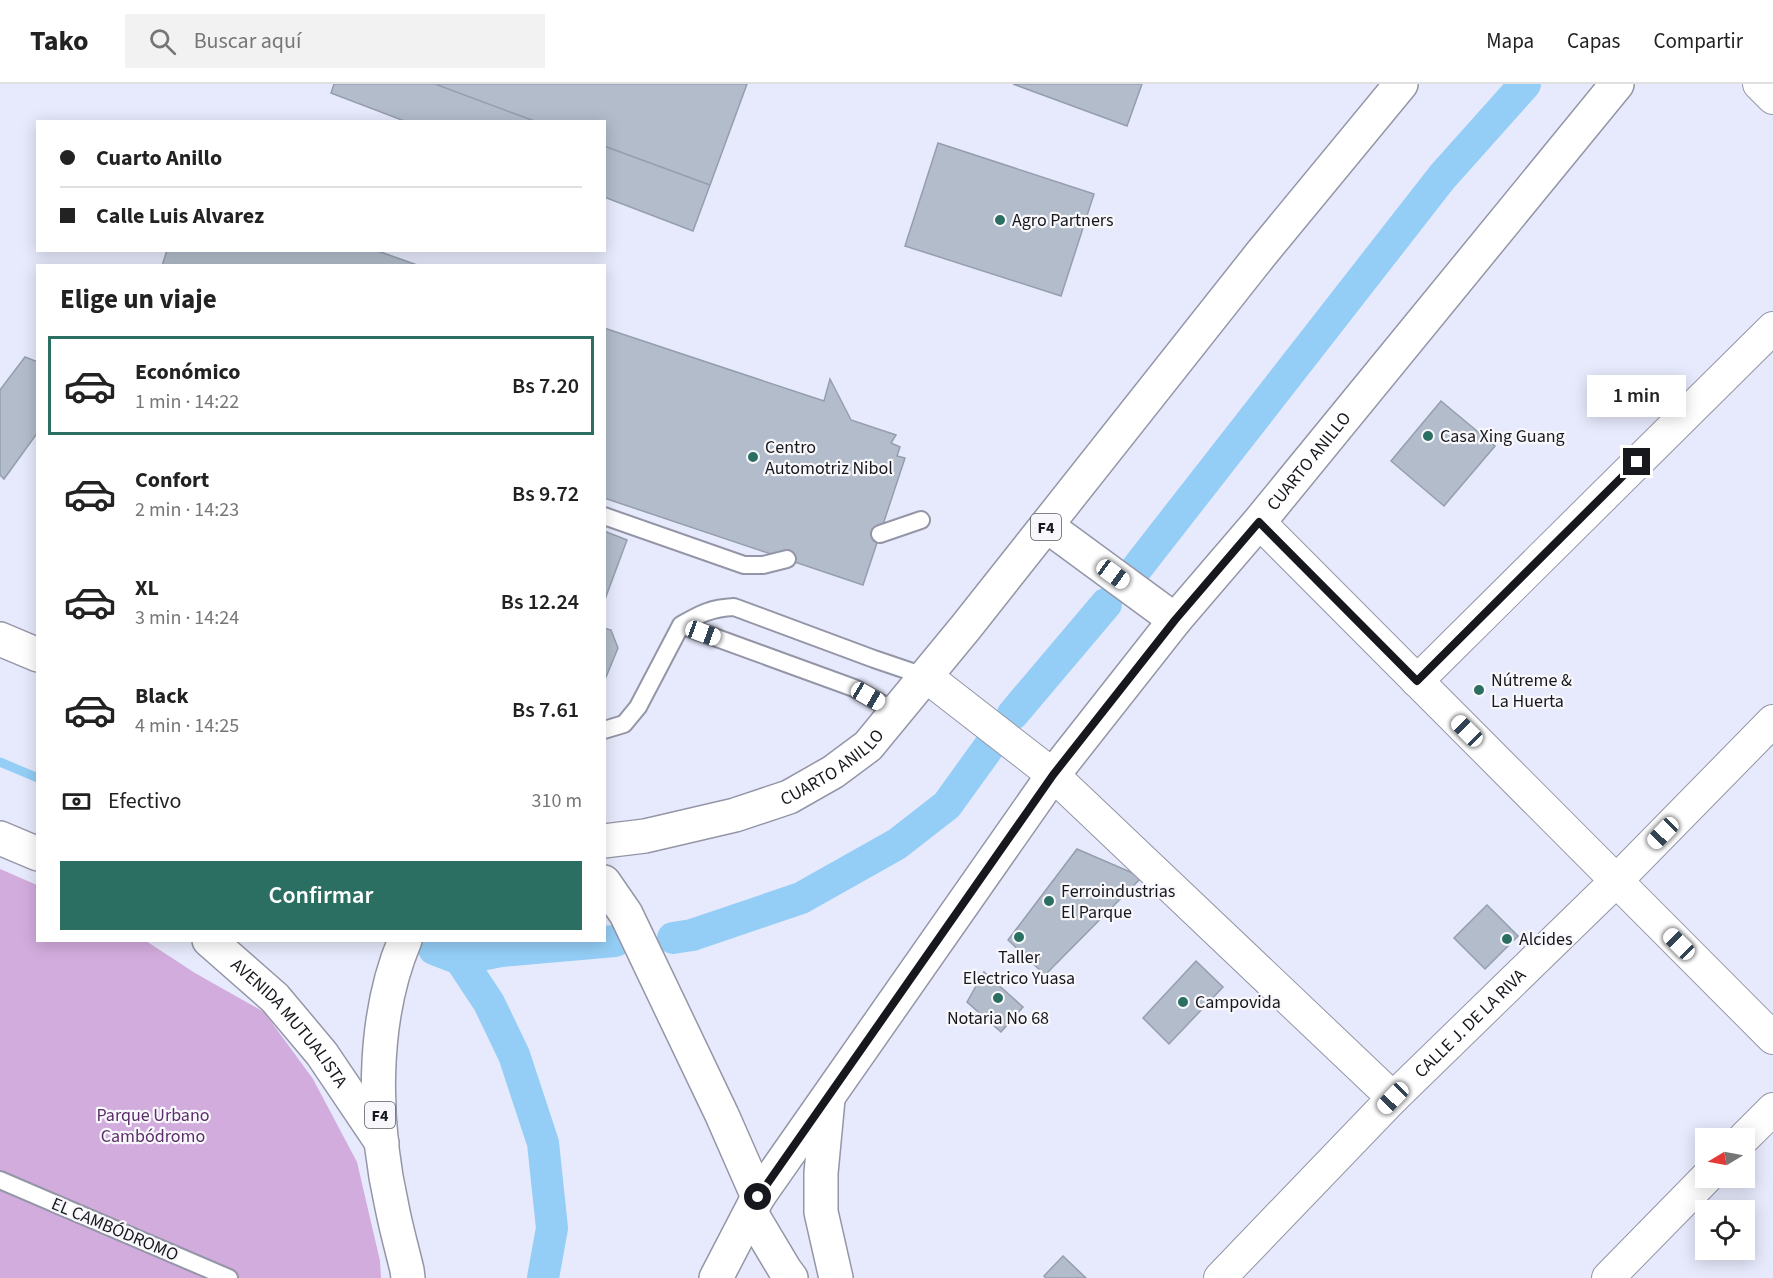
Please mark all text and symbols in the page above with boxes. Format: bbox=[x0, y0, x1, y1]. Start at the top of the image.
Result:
search box bbox=[125, 14, 545, 68]
text: Tako bbox=[30, 21, 89, 61]
icon: search bbox=[146, 25, 179, 58]
text: Buscar aquí bbox=[194, 25, 301, 57]
text: Mapa bbox=[1486, 26, 1534, 56]
text: Capas bbox=[1567, 26, 1620, 56]
text: Compartir bbox=[1653, 26, 1743, 56]
text: Cuarto Anillo bbox=[96, 142, 222, 174]
text: Calle Luis Alvarez bbox=[96, 200, 264, 232]
place label: Agro Partners bbox=[1012, 208, 1114, 233]
marker: Agro Partners bbox=[993, 213, 1007, 227]
text: Elige un viaje bbox=[60, 280, 217, 319]
text: Económico bbox=[135, 356, 240, 388]
icon: car bbox=[63, 359, 117, 413]
text: Bs 7.20 bbox=[512, 370, 579, 402]
callout: 1 min bbox=[1588, 375, 1686, 417]
text: 1 min bbox=[1613, 382, 1660, 410]
text: 1 min · 14:22 bbox=[135, 388, 239, 416]
street label: CUARTO ANILLO bbox=[1261, 407, 1357, 516]
place label: Casa Xing Guang bbox=[1440, 424, 1565, 449]
marker: Casa Xing Guang bbox=[1421, 429, 1435, 443]
place label: Centro Automotriz Nibol bbox=[765, 435, 893, 481]
route end bbox=[1623, 448, 1650, 475]
marker: Centro Automotriz Nibol bbox=[746, 450, 760, 464]
text: Confort bbox=[135, 464, 209, 496]
icon: car bbox=[63, 467, 117, 521]
text: Bs 9.72 bbox=[512, 478, 579, 510]
text: 2 min · 14:23 bbox=[135, 496, 239, 524]
road number: F4 bbox=[1031, 514, 1061, 540]
car bbox=[1093, 556, 1133, 592]
text: XL bbox=[135, 572, 159, 604]
icon: car bbox=[63, 575, 117, 629]
text: Bs 12.24 bbox=[501, 586, 579, 618]
text: 3 min · 14:24 bbox=[135, 604, 239, 632]
car bbox=[683, 618, 723, 648]
place label: Nútreme & La Huerta bbox=[1491, 668, 1572, 714]
car bbox=[848, 679, 888, 713]
text: Black bbox=[135, 680, 189, 712]
icon: car bbox=[63, 683, 117, 737]
marker: Nútreme & La Huerta bbox=[1472, 683, 1486, 697]
text: Bs 7.61 bbox=[512, 694, 579, 726]
text: 4 min · 14:25 bbox=[135, 712, 239, 740]
car bbox=[1448, 712, 1486, 750]
street label: CUARTO ANILLO bbox=[777, 724, 890, 812]
icon: cash bbox=[60, 785, 93, 818]
text: Efectivo bbox=[108, 785, 182, 817]
text: 310 m bbox=[532, 787, 582, 815]
car bbox=[1644, 814, 1682, 852]
button: Confirmar bbox=[60, 861, 582, 930]
place label: Ferroindustrias El Parque bbox=[1061, 879, 1175, 925]
marker: Ferroindustrias El Parque bbox=[1042, 894, 1056, 908]
car bbox=[1660, 925, 1698, 963]
place label: Alcides bbox=[1519, 927, 1572, 952]
marker: Taller Electrico Yuasa bbox=[1012, 930, 1026, 944]
marker: Alcides bbox=[1500, 932, 1514, 946]
place label: Taller Electrico Yuasa bbox=[963, 945, 1075, 991]
street label: AVENIDA MUTUALISTA bbox=[225, 953, 353, 1093]
street label: CALLE J. DE LA RIVA bbox=[1409, 963, 1532, 1084]
place label: Campovida bbox=[1195, 990, 1281, 1015]
marker: Notaria No 68 bbox=[991, 991, 1005, 1005]
marker: Campovida bbox=[1176, 995, 1190, 1009]
place label: Notaria No 68 bbox=[947, 1006, 1049, 1031]
car bbox=[1374, 1079, 1412, 1117]
road number: F4 bbox=[365, 1102, 395, 1128]
park label: Parque Urbano Cambódromo bbox=[96, 1103, 210, 1149]
north arrow bbox=[1695, 1128, 1755, 1188]
map controls bbox=[1695, 1128, 1755, 1260]
route start bbox=[744, 1183, 771, 1210]
street label: EL CAMBÓDROMO bbox=[47, 1191, 182, 1268]
button: locate bbox=[1695, 1200, 1755, 1260]

